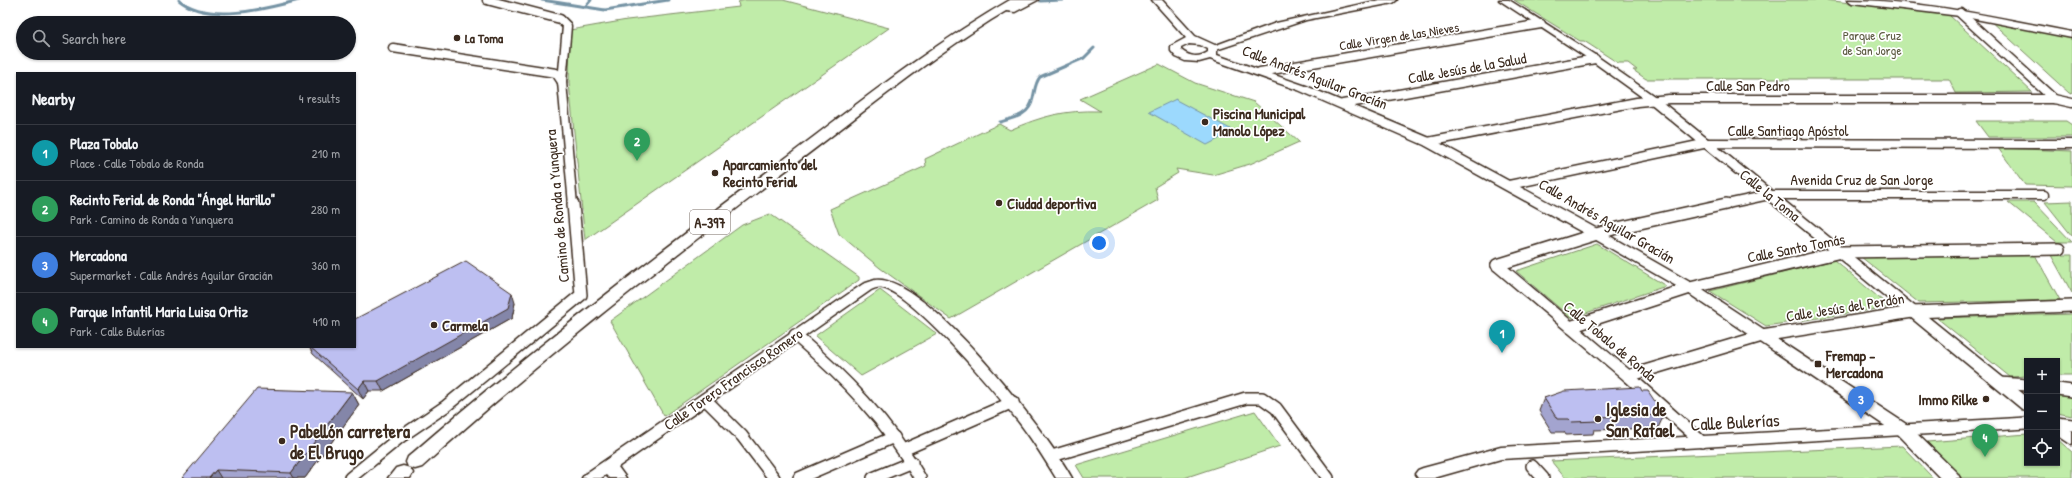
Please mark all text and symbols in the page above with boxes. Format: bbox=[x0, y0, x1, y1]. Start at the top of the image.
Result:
search box bbox=[16, 16, 356, 60]
street label: Calle Virgen de las Nieves bbox=[1338, 18, 1460, 54]
park label: Parque Cruz de San Jorge bbox=[1842, 26, 1902, 59]
icon: search bbox=[30, 27, 52, 49]
text: Search here bbox=[62, 28, 126, 49]
place label: La Toma bbox=[465, 29, 504, 47]
marker: La Toma bbox=[452, 33, 462, 43]
street label: Calle Andrés Aguilar Gracián bbox=[1239, 40, 1391, 114]
street label: Calle Jesús de la Salud bbox=[1406, 47, 1528, 89]
street label: Calle San Pedro bbox=[1706, 75, 1790, 96]
text: Nearby bbox=[32, 87, 75, 110]
text: 4 results bbox=[299, 89, 340, 107]
place label: Piscina Municipal Manolo López bbox=[1213, 103, 1306, 142]
marker: Piscina Municipal Manolo López bbox=[1200, 117, 1210, 127]
street label: Calle Santiago Apóstol bbox=[1728, 120, 1848, 141]
pin: 2 bbox=[624, 128, 650, 161]
street label: Camino de Ronda a Yunquera bbox=[540, 129, 574, 283]
text: Plaza Tobalo bbox=[70, 133, 138, 154]
text: 1 bbox=[43, 144, 47, 162]
text: 210 m bbox=[312, 144, 340, 162]
text: Place · Calle Tobalo de Ronda bbox=[70, 154, 203, 172]
place label: Aparcamiento del Recinto Ferial bbox=[723, 154, 818, 192]
street label: Calle la Toma bbox=[1735, 164, 1805, 226]
marker: Aparcamiento del Recinto Ferial bbox=[710, 168, 720, 178]
street label: Avenida Cruz de San Jorge bbox=[1791, 169, 1933, 190]
street label: Calle Andrés Aguilar Gracián bbox=[1535, 173, 1679, 269]
text: Recinto Ferial de Ronda "Ángel Harillo" bbox=[70, 189, 275, 210]
place label: Ciudad deportiva bbox=[1007, 193, 1096, 215]
marker: Ciudad deportiva bbox=[994, 198, 1004, 208]
text: 2 bbox=[42, 200, 48, 218]
text: 280 m bbox=[311, 200, 340, 218]
text: Park · Camino de Ronda a Yunquera bbox=[70, 210, 233, 228]
road number: A-397 bbox=[690, 210, 730, 234]
street label: Calle Santo Tomás bbox=[1745, 228, 1847, 268]
your location bbox=[1089, 233, 1109, 253]
text: Mercadona bbox=[70, 245, 127, 266]
text: 3 bbox=[42, 256, 48, 274]
text: 360 m bbox=[311, 256, 340, 274]
text: Supermarket · Calle Andrés Aguilar Gracián bbox=[70, 266, 273, 284]
street label: Calle Jesús del Perdón bbox=[1784, 287, 1906, 327]
street label: Calle Tobalo de Ronda bbox=[1559, 296, 1661, 386]
text: Parque Infantil Maria Luisa Ortiz bbox=[70, 301, 248, 322]
text: 4 bbox=[43, 312, 47, 330]
text: 410 m bbox=[313, 312, 340, 330]
place label: Carmela bbox=[442, 315, 488, 336]
marker: Carmela bbox=[429, 320, 439, 330]
pin: 1 bbox=[1489, 320, 1515, 353]
text: Park · Calle Bulerías bbox=[70, 322, 165, 340]
street label: Calle Torero Francisco Romero bbox=[659, 323, 807, 435]
place label: Fremap - Mercadona bbox=[1825, 345, 1883, 383]
map controls bbox=[2024, 358, 2060, 466]
button: + bbox=[2024, 358, 2060, 394]
marker: Fremap - Mercadona bbox=[1813, 359, 1823, 369]
pin: 3 bbox=[1848, 386, 1874, 419]
place label: Immo Rilke bbox=[1918, 389, 1978, 410]
marker: Immo Rilke bbox=[1981, 394, 1991, 404]
button: − bbox=[2024, 394, 2060, 430]
place label: Iglesia de San Rafael bbox=[1606, 397, 1676, 443]
street label: Calle Bulerías bbox=[1690, 407, 1780, 437]
marker: Iglesia de San Rafael bbox=[1593, 414, 1603, 424]
place label: Pabellón carretera de El Brugo bbox=[290, 419, 411, 466]
pin: 4 bbox=[1972, 424, 1998, 457]
button: locate bbox=[2024, 430, 2060, 466]
marker: Pabellón carretera de El Brugo bbox=[277, 436, 287, 446]

